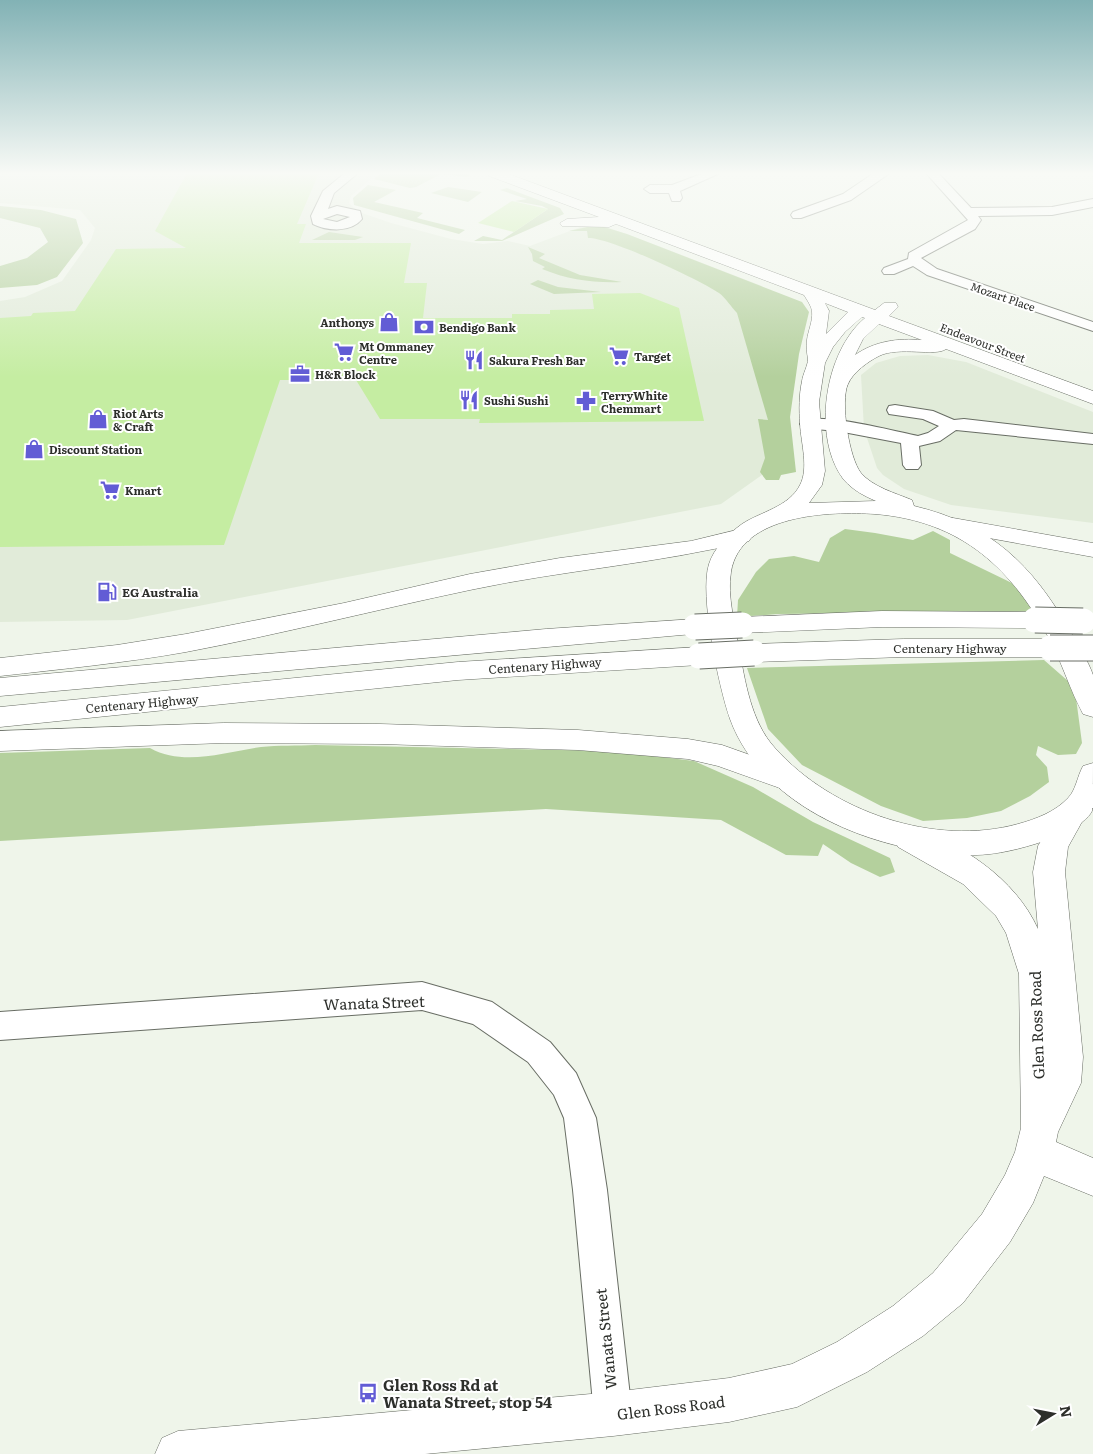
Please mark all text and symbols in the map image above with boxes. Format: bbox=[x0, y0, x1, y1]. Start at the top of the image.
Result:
street label: Mozart Place bbox=[968, 277, 1038, 315]
shop icon: Anthonys bbox=[378, 311, 400, 333]
place label: Anthonys bbox=[320, 314, 374, 330]
bank icon: Bendigo Bank bbox=[413, 316, 435, 338]
street label: Endeavour Street bbox=[938, 318, 1029, 366]
place label: Bendigo Bank bbox=[439, 319, 516, 335]
place label: Mt Ommaney Centre bbox=[359, 338, 434, 367]
supermarket icon: Mt Ommaney Centre bbox=[333, 341, 355, 363]
supermarket icon: Target bbox=[608, 345, 630, 367]
place label: Target bbox=[634, 348, 671, 364]
restaurant icon: Sakura Fresh Bar bbox=[463, 349, 485, 371]
place label: Sakura Fresh Bar bbox=[489, 352, 585, 368]
office icon: H&R Block bbox=[289, 363, 311, 385]
place label: H&R Block bbox=[315, 366, 376, 382]
place label: TerryWhite Chemmart bbox=[601, 387, 668, 416]
restaurant icon: Sushi Sushi bbox=[458, 389, 480, 411]
pharmacy icon: TerryWhite Chemmart bbox=[575, 390, 597, 412]
place label: Sushi Sushi bbox=[484, 392, 549, 408]
place label: Riot Arts & Craft bbox=[113, 405, 164, 434]
shop icon: Riot Arts & Craft bbox=[87, 408, 109, 430]
shop icon: Discount Station bbox=[23, 438, 45, 460]
place label: Discount Station bbox=[49, 441, 143, 457]
supermarket icon: Kmart bbox=[99, 479, 121, 501]
place label: Kmart bbox=[125, 482, 162, 498]
fuel station icon: EG Australia bbox=[96, 581, 118, 603]
place label: EG Australia bbox=[122, 583, 199, 601]
street label: Centenary Highway bbox=[893, 639, 1007, 657]
street label: Centenary Highway bbox=[488, 652, 602, 678]
street label: Centenary Highway bbox=[85, 689, 199, 717]
street label: Glen Ross Road bbox=[1023, 970, 1049, 1080]
street label: Wanata Street bbox=[323, 989, 425, 1015]
street label: Wanata Street bbox=[588, 1287, 622, 1391]
place label: Glen Ross Rd at Wanata Street, stop 54 bbox=[383, 1373, 552, 1413]
bus stop icon: Glen Ross Rd at Wanata Street, stop 54 bbox=[357, 1382, 379, 1404]
street label: Glen Ross Road bbox=[616, 1389, 726, 1425]
north arrow bbox=[1028, 1389, 1078, 1439]
text: N bbox=[1056, 1404, 1078, 1419]

